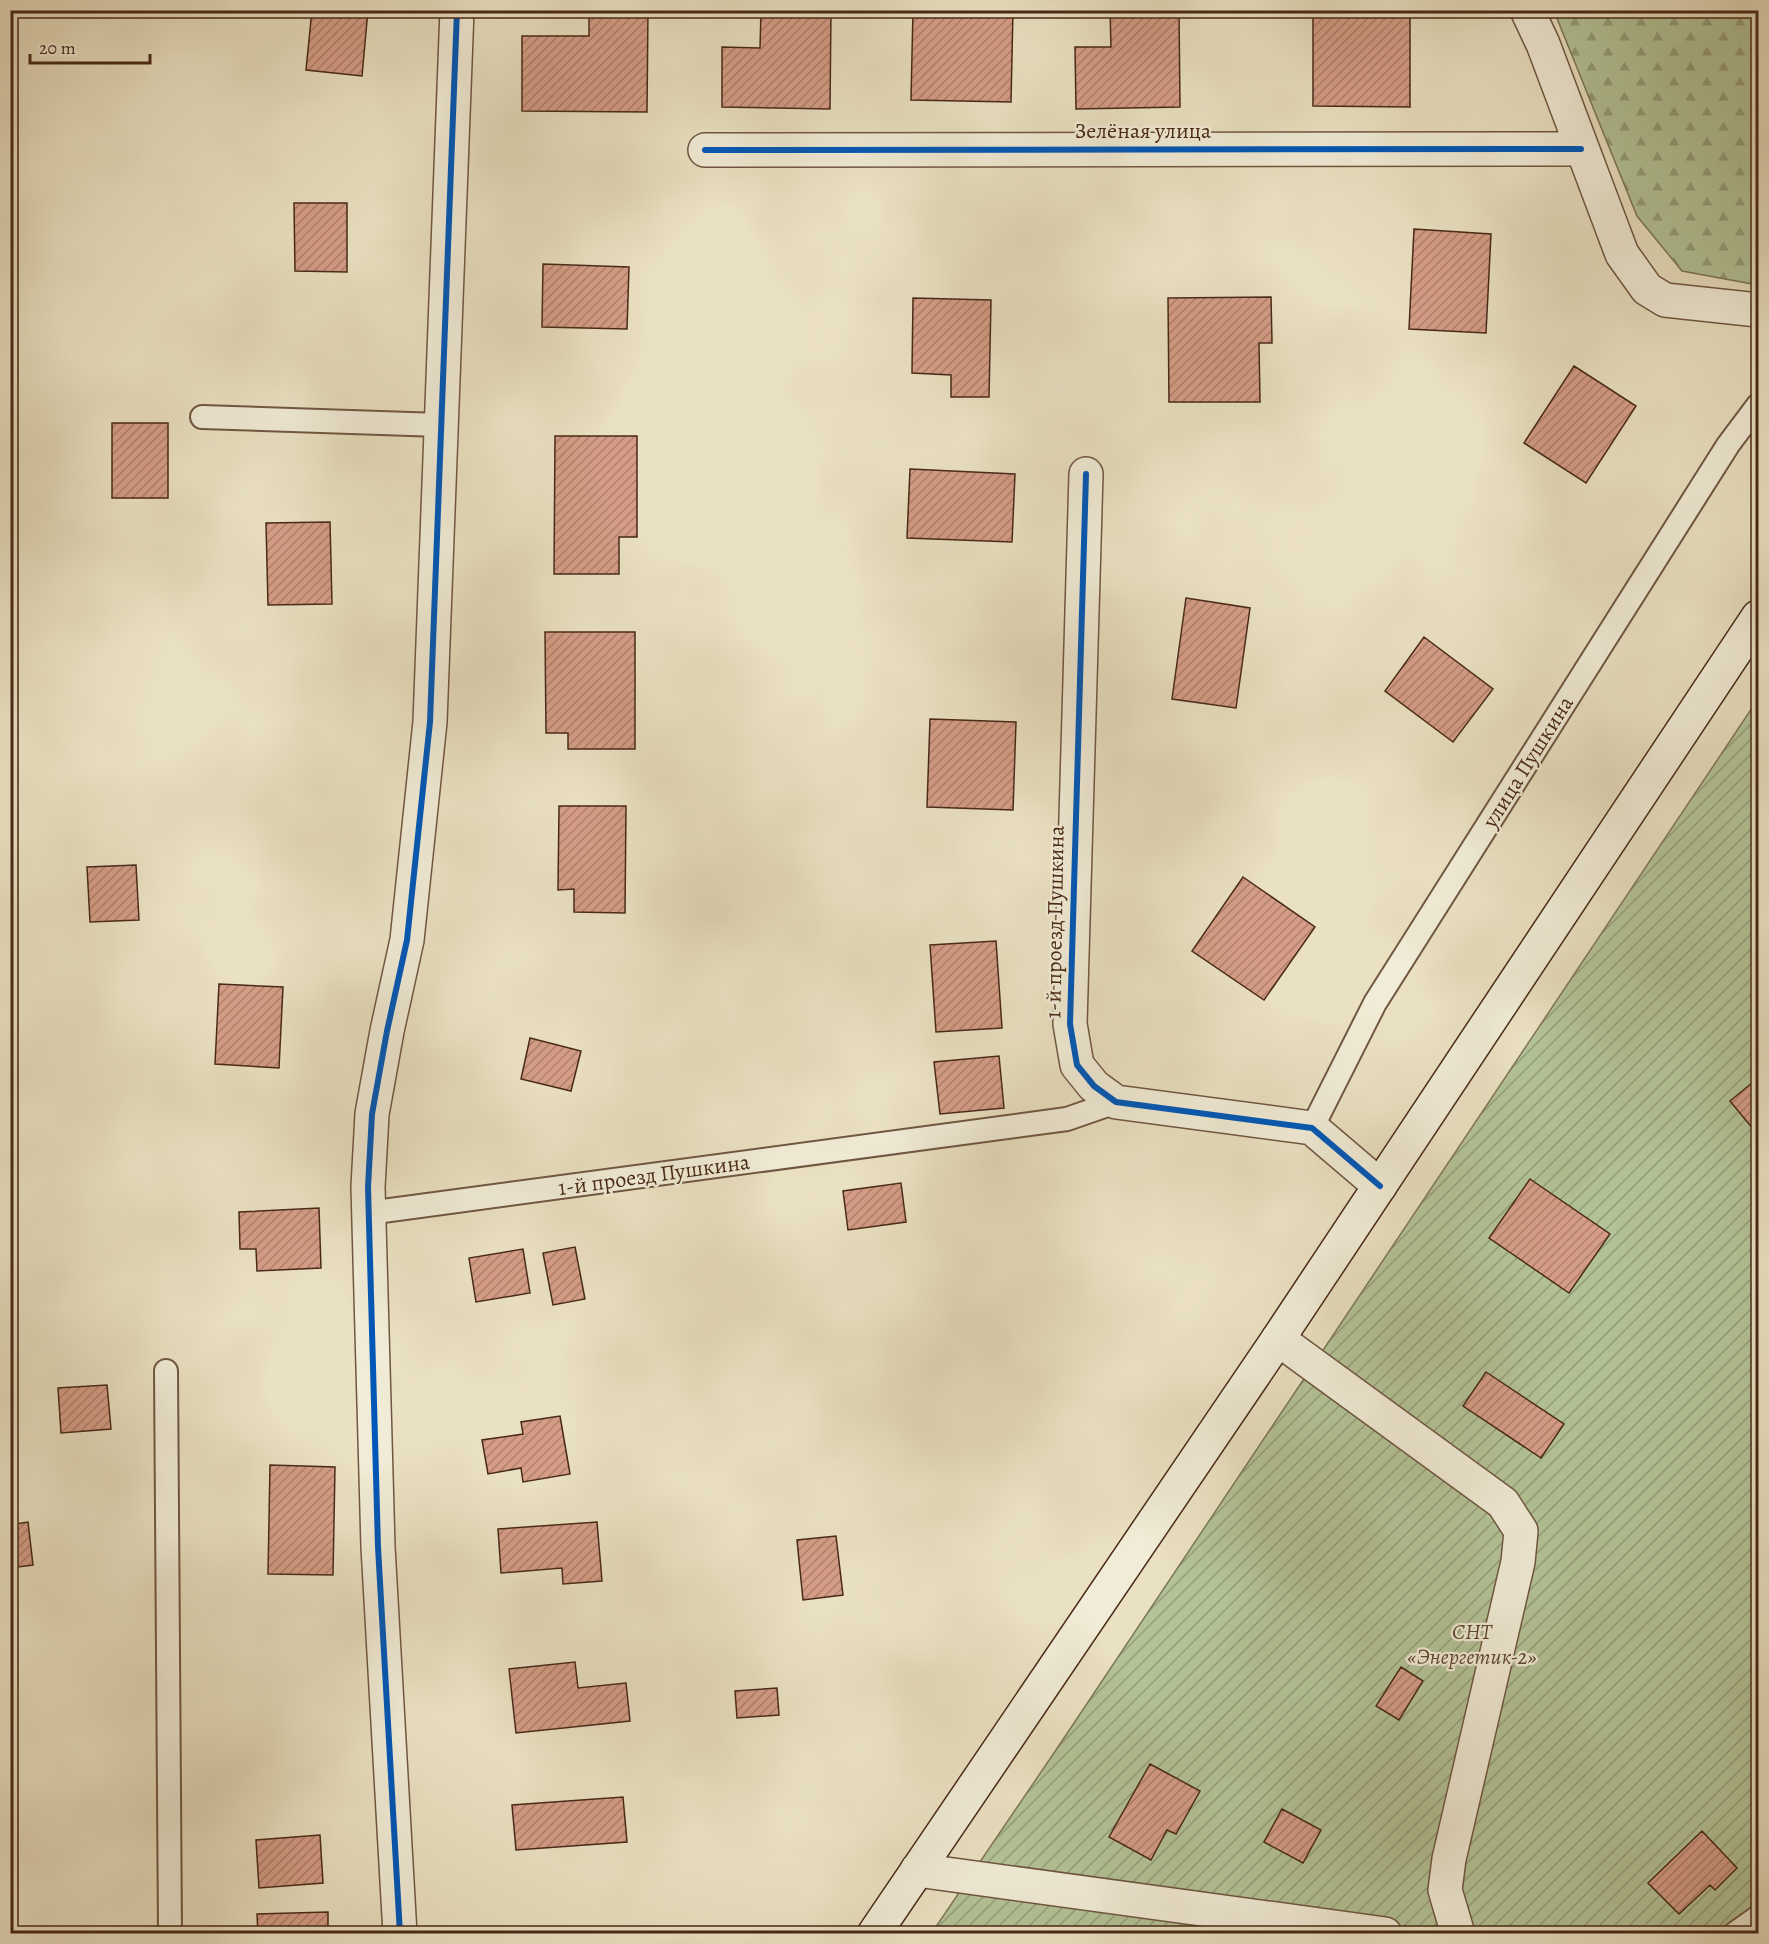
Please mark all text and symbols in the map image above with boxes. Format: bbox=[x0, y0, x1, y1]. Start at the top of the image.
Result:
scale bar bbox=[30, 27, 150, 65]
text: 20 m bbox=[39, 36, 76, 60]
street label: Зелёная улица bbox=[1075, 116, 1212, 146]
street label: улица Пушкина bbox=[1475, 689, 1581, 835]
street label: 1-й проезд Пушкина bbox=[1038, 824, 1072, 1019]
street label: 1-й проезд Пушкина bbox=[556, 1147, 753, 1203]
park label: СНТ «Энергетик-2» bbox=[1407, 1617, 1537, 1672]

